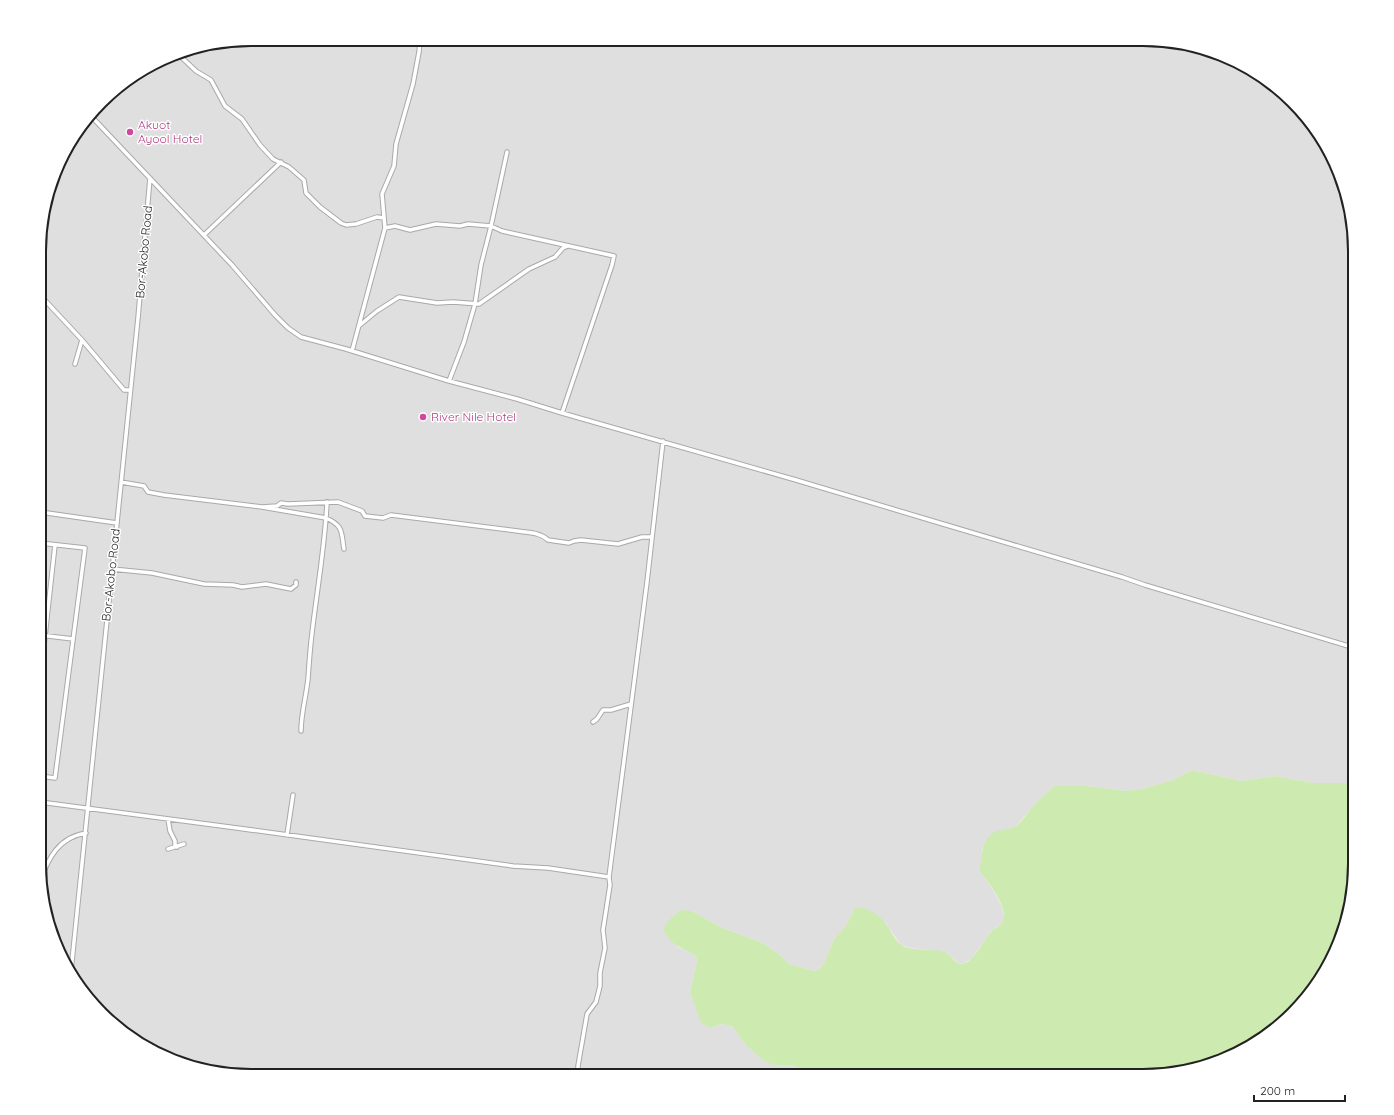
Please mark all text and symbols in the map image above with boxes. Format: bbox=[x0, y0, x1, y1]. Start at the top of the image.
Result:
place label: Akuot Ayool Hotel bbox=[138, 117, 202, 146]
marker: Akuot Ayool Hotel bbox=[125, 127, 135, 137]
street label: Bor-Akobo Road bbox=[132, 205, 155, 299]
place label: River Nile Hotel bbox=[431, 409, 516, 424]
marker: River Nile Hotel bbox=[418, 412, 428, 422]
street label: Bor-Akobo Road bbox=[98, 528, 123, 622]
scale bar bbox=[1254, 1077, 1345, 1103]
text: 200 m bbox=[1260, 1083, 1295, 1098]

